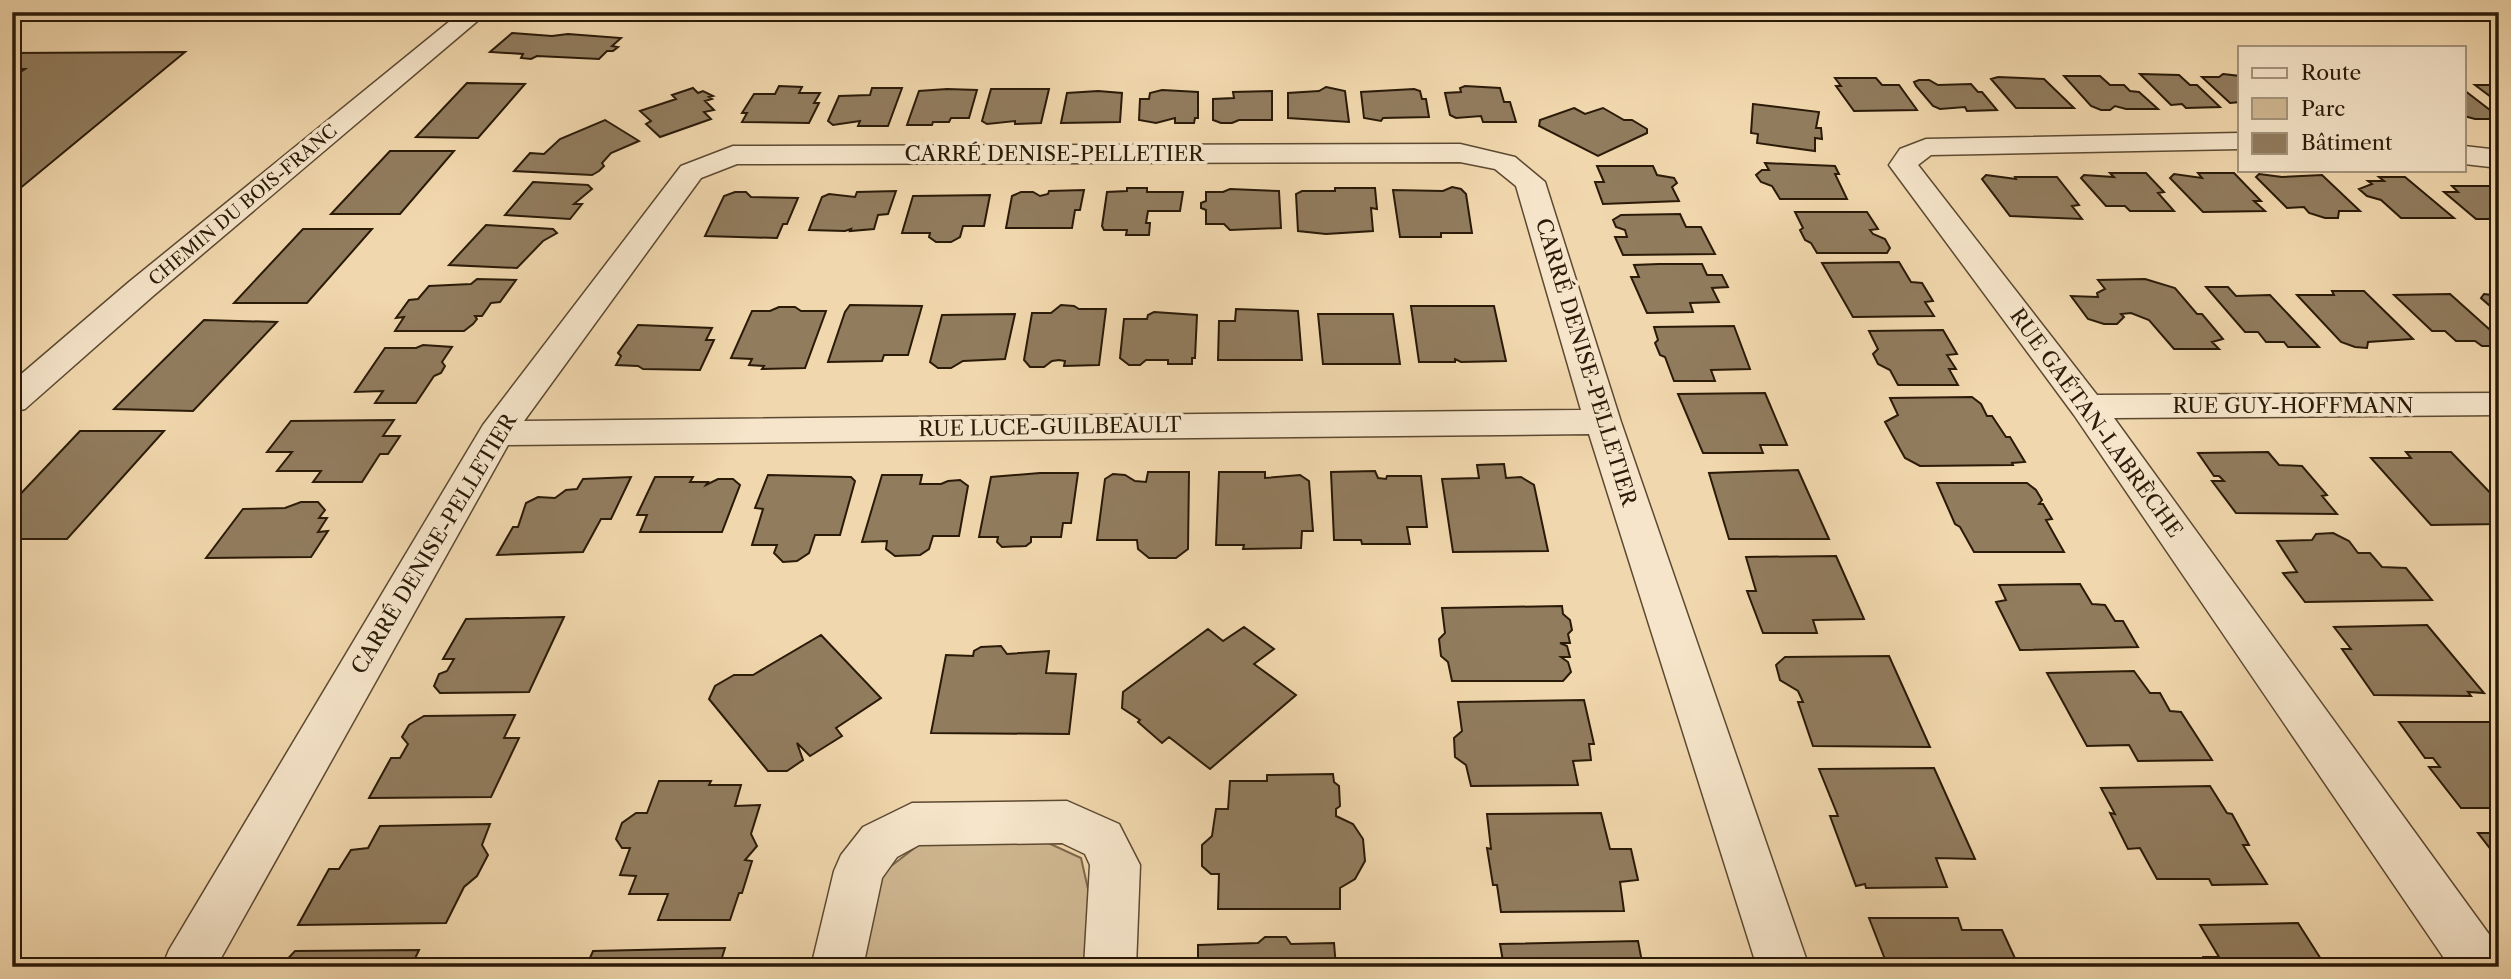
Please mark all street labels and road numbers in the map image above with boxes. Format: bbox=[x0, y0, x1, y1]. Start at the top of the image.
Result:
street label: CHEMIN DU BOIS-FRANC bbox=[144, 120, 342, 290]
street label: CARRÉ DENISE-PELLETIER bbox=[904, 141, 1205, 166]
street label: CARRÉ DENISE-PELLETIER bbox=[1531, 215, 1643, 510]
street label: RUE GAÉTAN-LABRÈCHE bbox=[2005, 303, 2188, 542]
street label: RUE GUY-HOFFMANN bbox=[2173, 393, 2413, 418]
street label: CARRÉ DENISE-PELLETIER bbox=[346, 408, 522, 678]
street label: RUE LUCE-GUILBEAULT bbox=[918, 412, 1182, 441]

